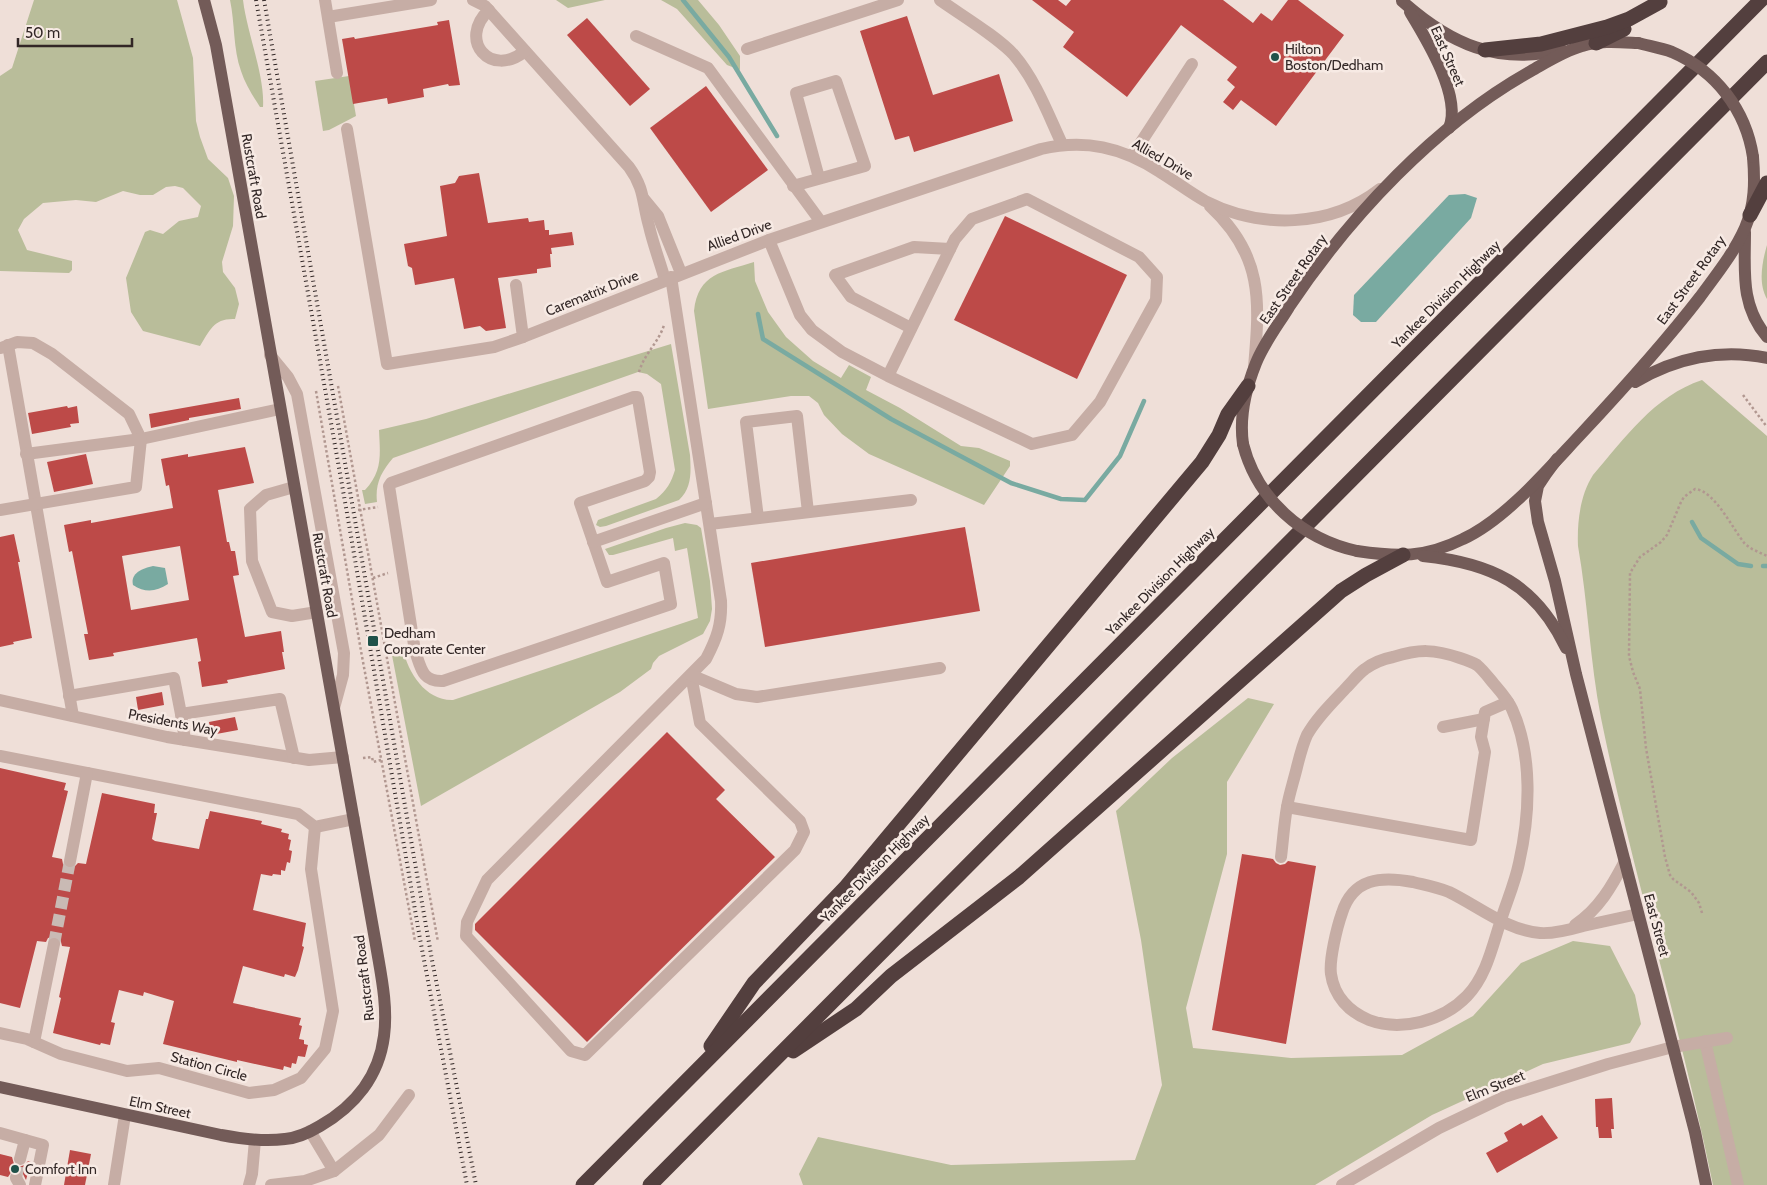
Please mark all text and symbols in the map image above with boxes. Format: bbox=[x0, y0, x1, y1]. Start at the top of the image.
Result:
scale bar bbox=[18, 15, 131, 47]
street label: East Street bbox=[1427, 23, 1469, 89]
text: 50 m bbox=[25, 24, 60, 42]
place label: Hilton Boston/Dedham bbox=[1285, 40, 1383, 74]
marker: Hilton Boston/Dedham bbox=[1269, 51, 1281, 63]
street label: Rustcraft Road bbox=[238, 132, 270, 220]
street label: Allied Drive bbox=[1129, 134, 1197, 184]
street label: Allied Drive bbox=[704, 215, 774, 255]
street label: East Street Rotary bbox=[1255, 230, 1331, 328]
street label: East Street Rotary bbox=[1653, 232, 1729, 328]
street label: Yankee Division Highway bbox=[1387, 236, 1504, 353]
street label: Carematrix Drive bbox=[543, 266, 641, 320]
street label: Yankee Division Highway bbox=[1101, 523, 1218, 640]
street label: Rustcraft Road bbox=[309, 531, 341, 619]
place label: Dedham Corporate Center bbox=[384, 624, 486, 658]
marker: Dedham Corporate Center bbox=[366, 634, 380, 648]
street label: Presidents Way bbox=[127, 705, 219, 739]
street label: Yankee Division Highway bbox=[816, 810, 933, 927]
street label: East Street bbox=[1640, 892, 1674, 959]
street label: Rustcraft Road bbox=[350, 934, 378, 1022]
street label: Station Circle bbox=[169, 1047, 249, 1085]
street label: Elm Street bbox=[1463, 1066, 1528, 1106]
street label: Elm Street bbox=[128, 1092, 193, 1122]
place label: Comfort Inn bbox=[25, 1160, 97, 1178]
marker: Comfort Inn bbox=[9, 1163, 21, 1175]

